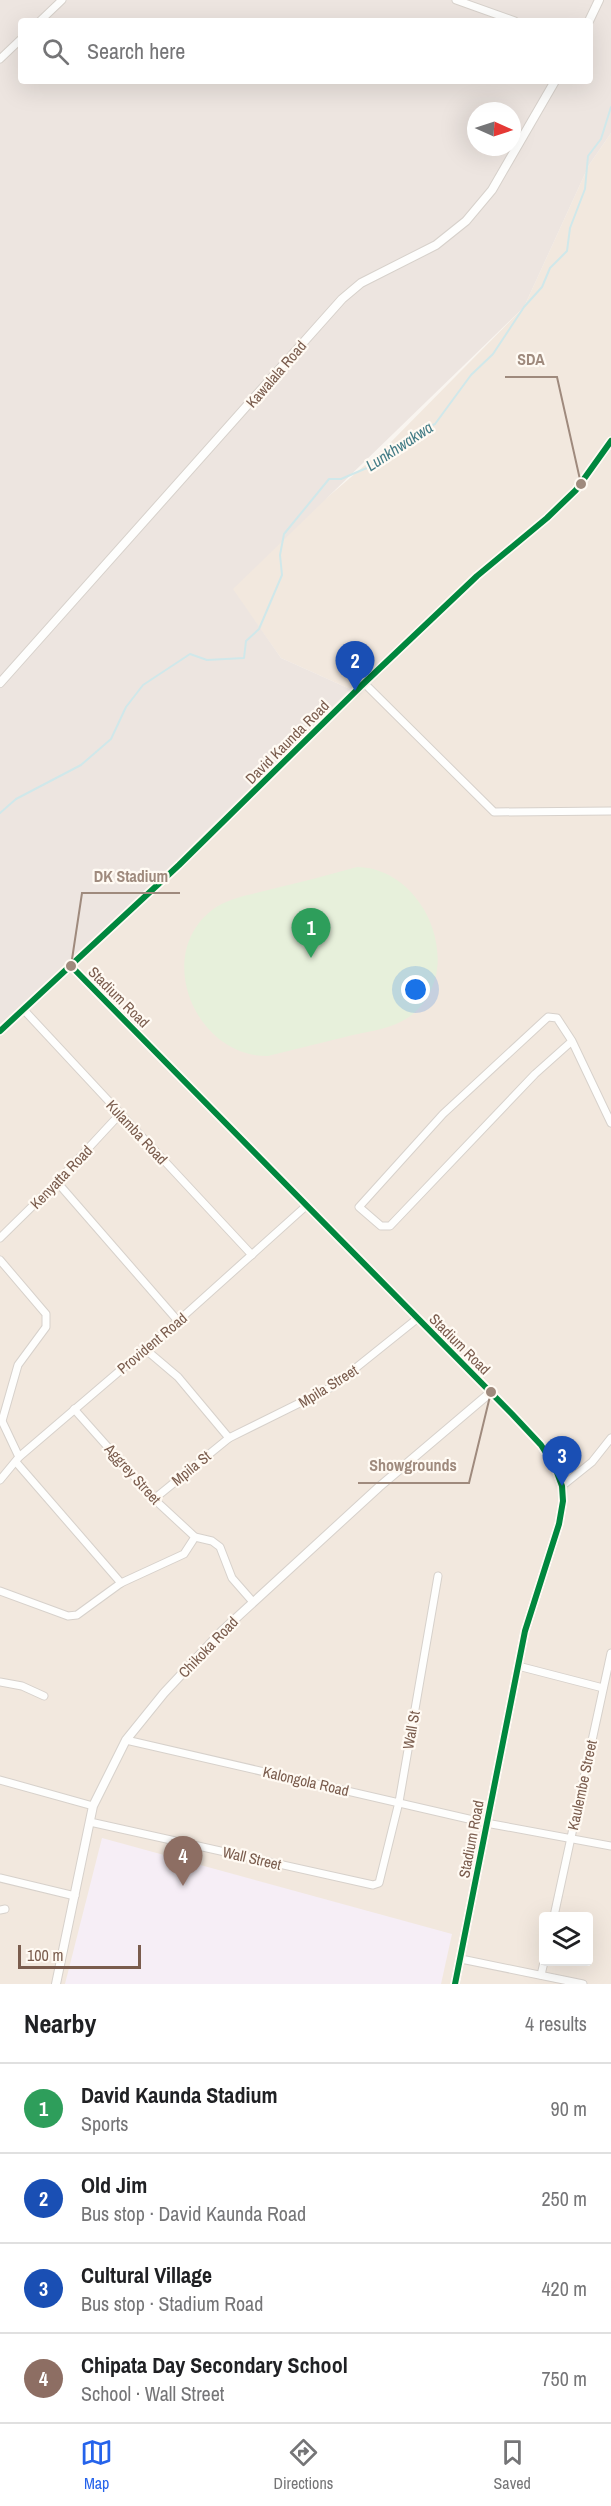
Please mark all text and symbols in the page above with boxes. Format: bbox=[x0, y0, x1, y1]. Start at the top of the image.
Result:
search box bbox=[18, 18, 593, 84]
icon: search bbox=[39, 35, 72, 68]
text: Search here bbox=[87, 36, 185, 66]
north arrow bbox=[467, 102, 521, 156]
street label: Kawalala Road bbox=[241, 336, 311, 412]
callout: SDA bbox=[505, 343, 557, 377]
text: SDA bbox=[517, 348, 545, 370]
water label: Lunkhwakwa bbox=[361, 416, 437, 476]
pin: 2 bbox=[336, 642, 374, 691]
street label: David Kaunda Road bbox=[240, 695, 334, 789]
callout: DK Stadium bbox=[82, 859, 180, 893]
text: DK Stadium bbox=[94, 865, 168, 887]
pin: 1 bbox=[292, 908, 330, 958]
street label: Stadium Road bbox=[84, 962, 154, 1032]
your location bbox=[401, 975, 430, 1004]
street label: Kulamba Road bbox=[102, 1095, 172, 1169]
street label: Kenyatta Road bbox=[25, 1140, 97, 1214]
street label: Provident Road bbox=[113, 1307, 191, 1379]
street label: Stadium Road bbox=[425, 1309, 495, 1379]
street label: Mpila Street bbox=[294, 1359, 362, 1412]
pin: 3 bbox=[542, 1436, 582, 1486]
street label: Aggrey Street bbox=[99, 1438, 166, 1509]
street label: Mpila St bbox=[167, 1445, 216, 1490]
callout: Showgrounds bbox=[358, 1449, 469, 1483]
text: Showgrounds bbox=[369, 1454, 457, 1476]
street label: Chikoka Road bbox=[173, 1612, 243, 1682]
street label: Wall St bbox=[397, 1709, 425, 1751]
street label: Kaulembe Street bbox=[562, 1737, 602, 1832]
street label: Kalongola Road bbox=[261, 1761, 351, 1801]
street label: Stadium Road bbox=[453, 1798, 489, 1880]
pin: 4 bbox=[164, 1836, 202, 1886]
street label: Wall Street bbox=[221, 1841, 284, 1875]
map controls bbox=[539, 1912, 593, 1966]
button: layers bbox=[539, 1912, 593, 1966]
scale bar bbox=[18, 1942, 141, 1970]
text: 100 m bbox=[27, 1944, 63, 1966]
text: Nearby bbox=[24, 2006, 96, 2041]
text: 4 results bbox=[525, 2010, 587, 2037]
text: David Kaunda Stadium bbox=[81, 2080, 277, 2110]
text: 1 bbox=[39, 2095, 48, 2122]
text: 90 m bbox=[551, 2095, 587, 2122]
text: Sports bbox=[81, 2110, 128, 2137]
text: Old Jim bbox=[81, 2170, 147, 2200]
text: 2 bbox=[39, 2185, 48, 2212]
text: 250 m bbox=[541, 2185, 587, 2212]
text: Bus stop · David Kaunda Road bbox=[81, 2200, 306, 2227]
text: Cultural Village bbox=[81, 2260, 212, 2290]
text: 3 bbox=[39, 2275, 48, 2302]
text: 420 m bbox=[541, 2275, 587, 2302]
text: Bus stop · Stadium Road bbox=[81, 2290, 263, 2317]
text: Chipata Day Secondary School bbox=[81, 2350, 348, 2380]
text: 4 bbox=[39, 2365, 48, 2392]
text: 750 m bbox=[541, 2365, 587, 2392]
text: School · Wall Street bbox=[81, 2380, 224, 2407]
tab: Map bbox=[80, 2436, 113, 2494]
tab: Directions bbox=[273, 2436, 333, 2494]
tab: Saved bbox=[494, 2436, 531, 2494]

